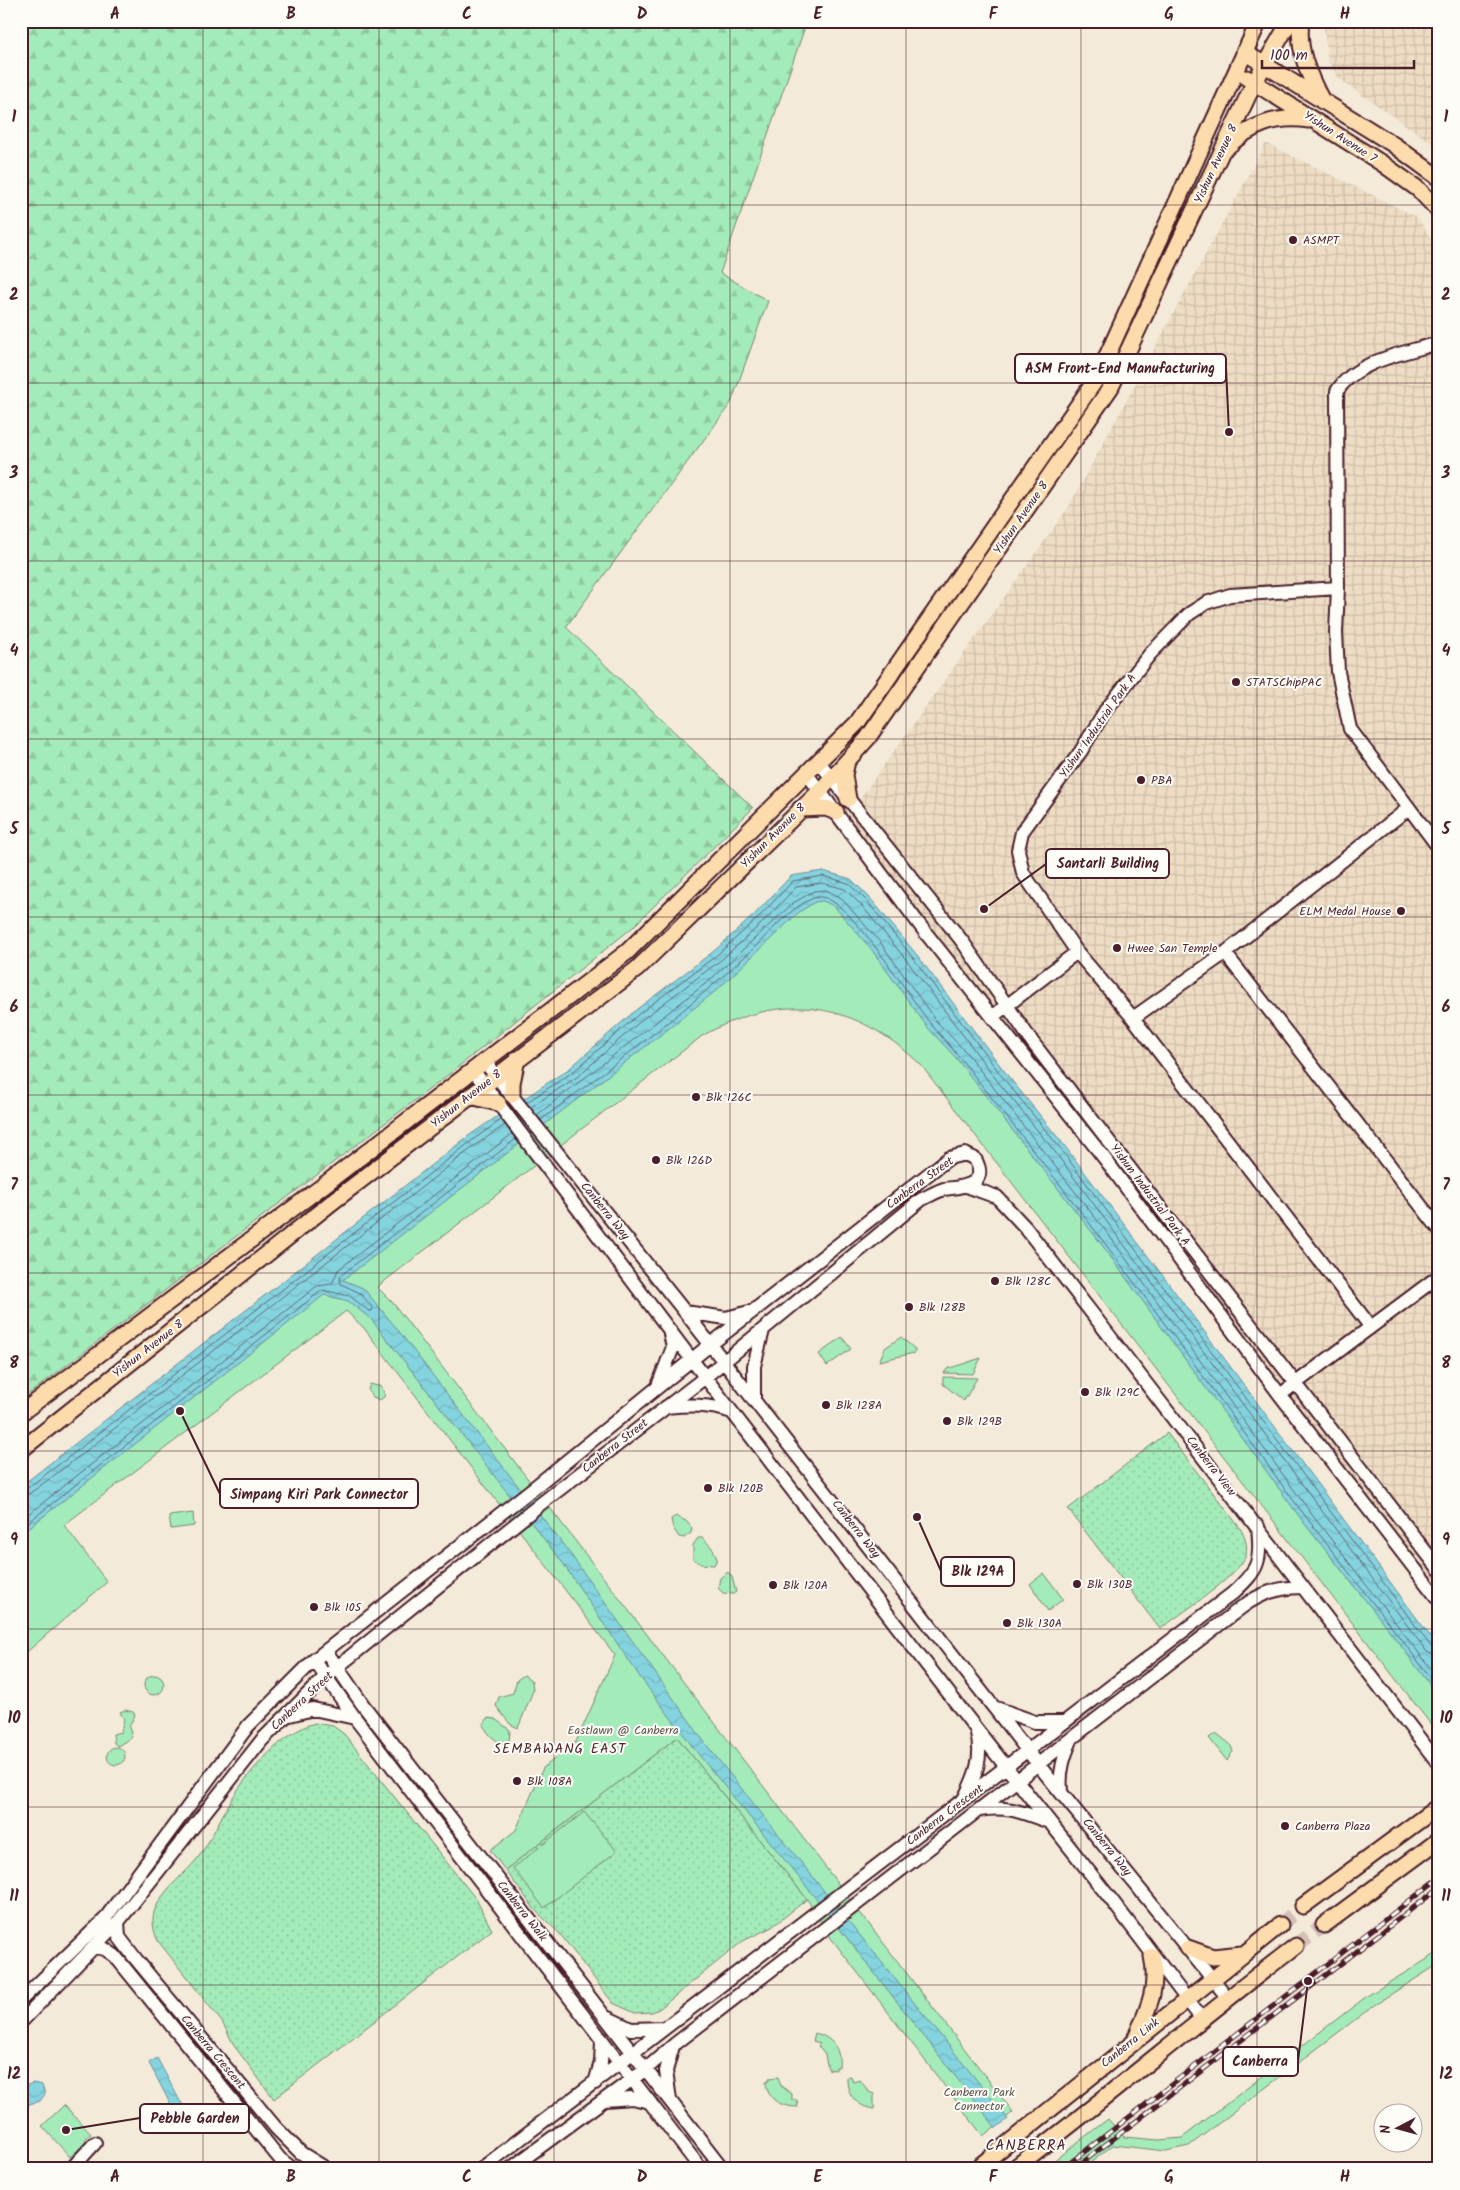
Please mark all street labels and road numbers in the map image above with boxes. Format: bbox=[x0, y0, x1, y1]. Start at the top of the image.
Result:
street label: Yishun Avenue 7 bbox=[1300, 106, 1381, 168]
street label: Yishun Avenue 8 bbox=[1189, 120, 1243, 207]
street label: Yishun Avenue 8 bbox=[989, 477, 1054, 559]
street label: Yishun Industrial Park A bbox=[1055, 670, 1141, 782]
street label: Yishun Avenue 8 bbox=[736, 798, 811, 873]
street label: Yishun Avenue 8 bbox=[426, 1065, 506, 1133]
street label: Yishun Industrial Park A bbox=[1105, 1140, 1195, 1250]
street label: Canberra Street bbox=[882, 1152, 958, 1214]
street label: Canberra Way bbox=[576, 1178, 635, 1244]
street label: Yishun Avenue 8 bbox=[108, 1315, 188, 1383]
street label: Canberra Street bbox=[578, 1414, 653, 1478]
street label: Canberra View bbox=[1181, 1432, 1241, 1501]
street label: Canberra Way bbox=[827, 1496, 885, 1563]
street label: Canberra Street bbox=[266, 1667, 338, 1735]
street label: Canberra Crescent bbox=[902, 1779, 988, 1850]
street label: Canberra Way bbox=[1078, 1814, 1137, 1880]
street label: Canberra Walk bbox=[492, 1876, 552, 1946]
street label: Canberra Crescent bbox=[176, 2010, 250, 2094]
street label: Canberra Link bbox=[1097, 2013, 1164, 2073]

